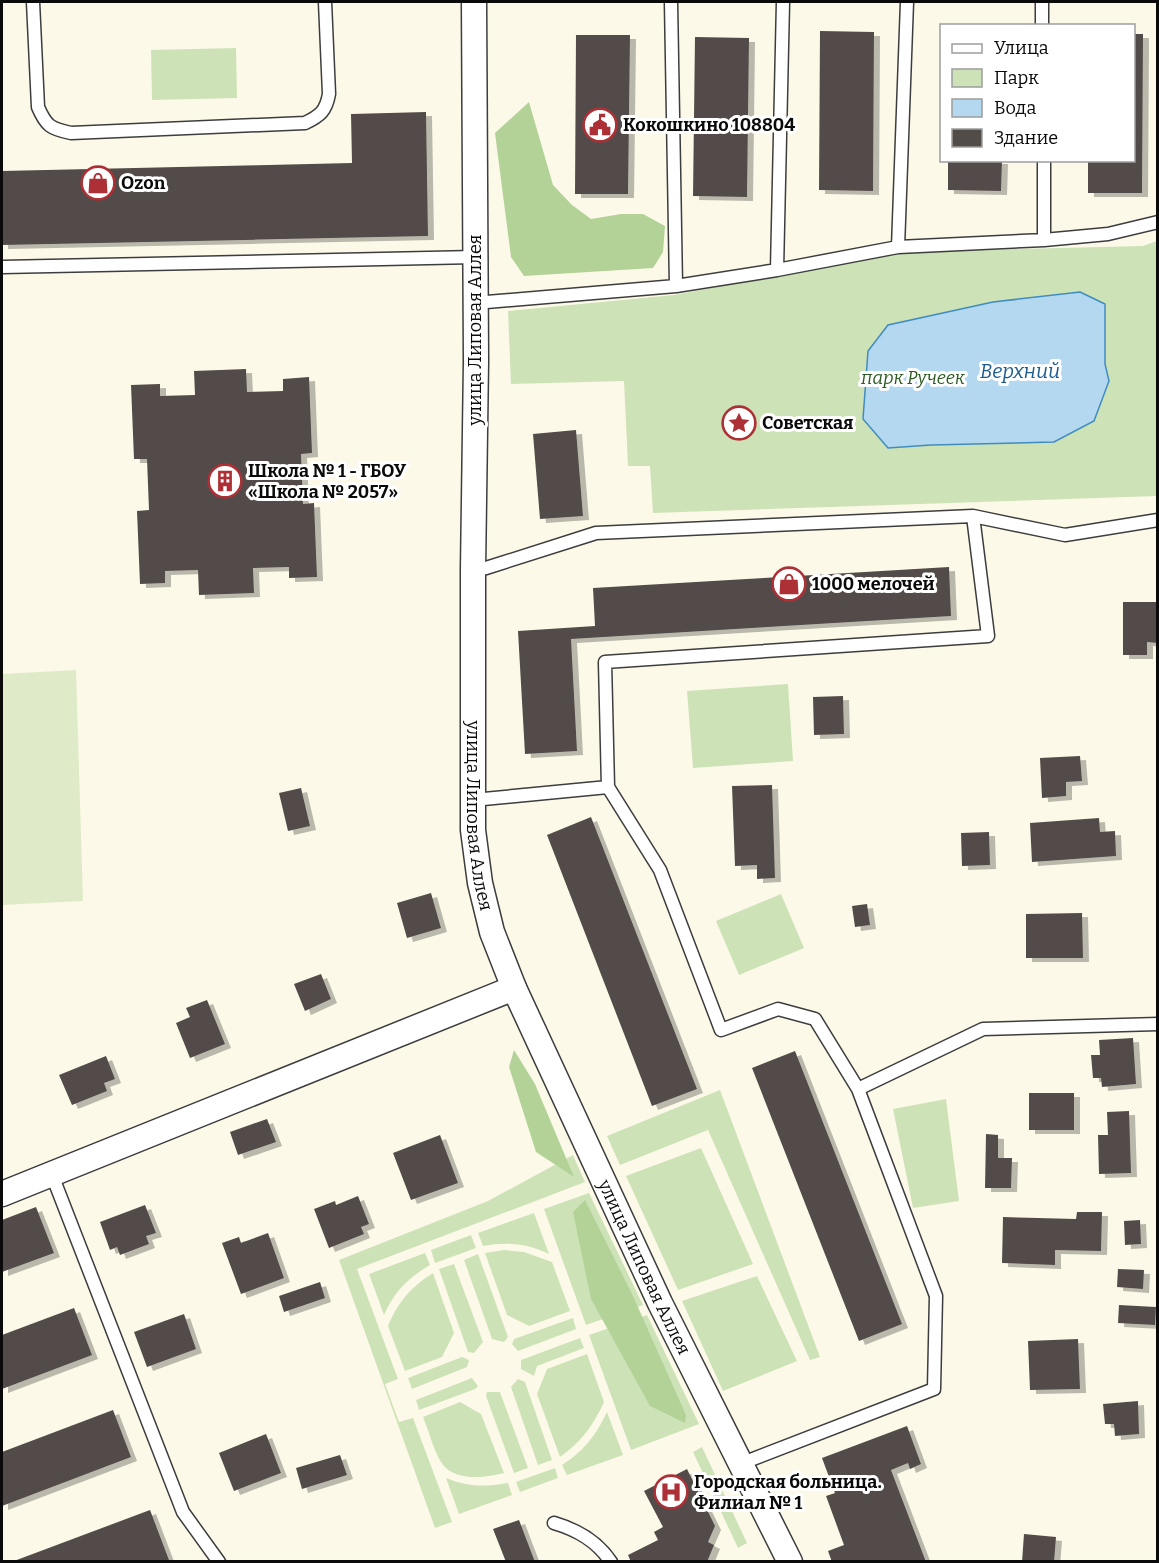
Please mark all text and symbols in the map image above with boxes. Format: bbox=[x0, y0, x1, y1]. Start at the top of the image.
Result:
legend bbox=[940, 24, 1135, 162]
text: Улица bbox=[994, 37, 1049, 59]
text: Парк bbox=[994, 67, 1039, 89]
text: Вода bbox=[994, 97, 1036, 119]
public building icon: Кокошкино 108804 bbox=[582, 107, 618, 143]
place label: Кокошкино 108804 bbox=[623, 114, 795, 136]
text: Здание bbox=[994, 127, 1058, 149]
shop icon: Ozon bbox=[80, 165, 116, 201]
place label: Ozon bbox=[121, 172, 166, 194]
street label: улица Липовая Аллея bbox=[464, 235, 486, 426]
water label: Верхний bbox=[980, 359, 1060, 383]
park label: парк Ручеек bbox=[860, 367, 966, 389]
place icon: Советская bbox=[721, 405, 757, 441]
place label: Советская bbox=[762, 412, 853, 434]
place label: Школа № 1 - ГБОУ «Школа № 2057» bbox=[248, 460, 407, 503]
building icon: Школа № 1 - ГБОУ «Школа № 2057» bbox=[207, 463, 243, 499]
shop icon: 1000 мелочей bbox=[771, 566, 807, 602]
place label: 1000 мелочей bbox=[812, 573, 935, 595]
street label: улица Липовая Аллея bbox=[462, 719, 497, 913]
street label: улица Липовая Аллея bbox=[593, 1175, 695, 1358]
place label: Городская больница. Филиал № 1 bbox=[694, 1471, 882, 1514]
hospital icon: Городская больница. Филиал № 1 bbox=[653, 1474, 689, 1510]

